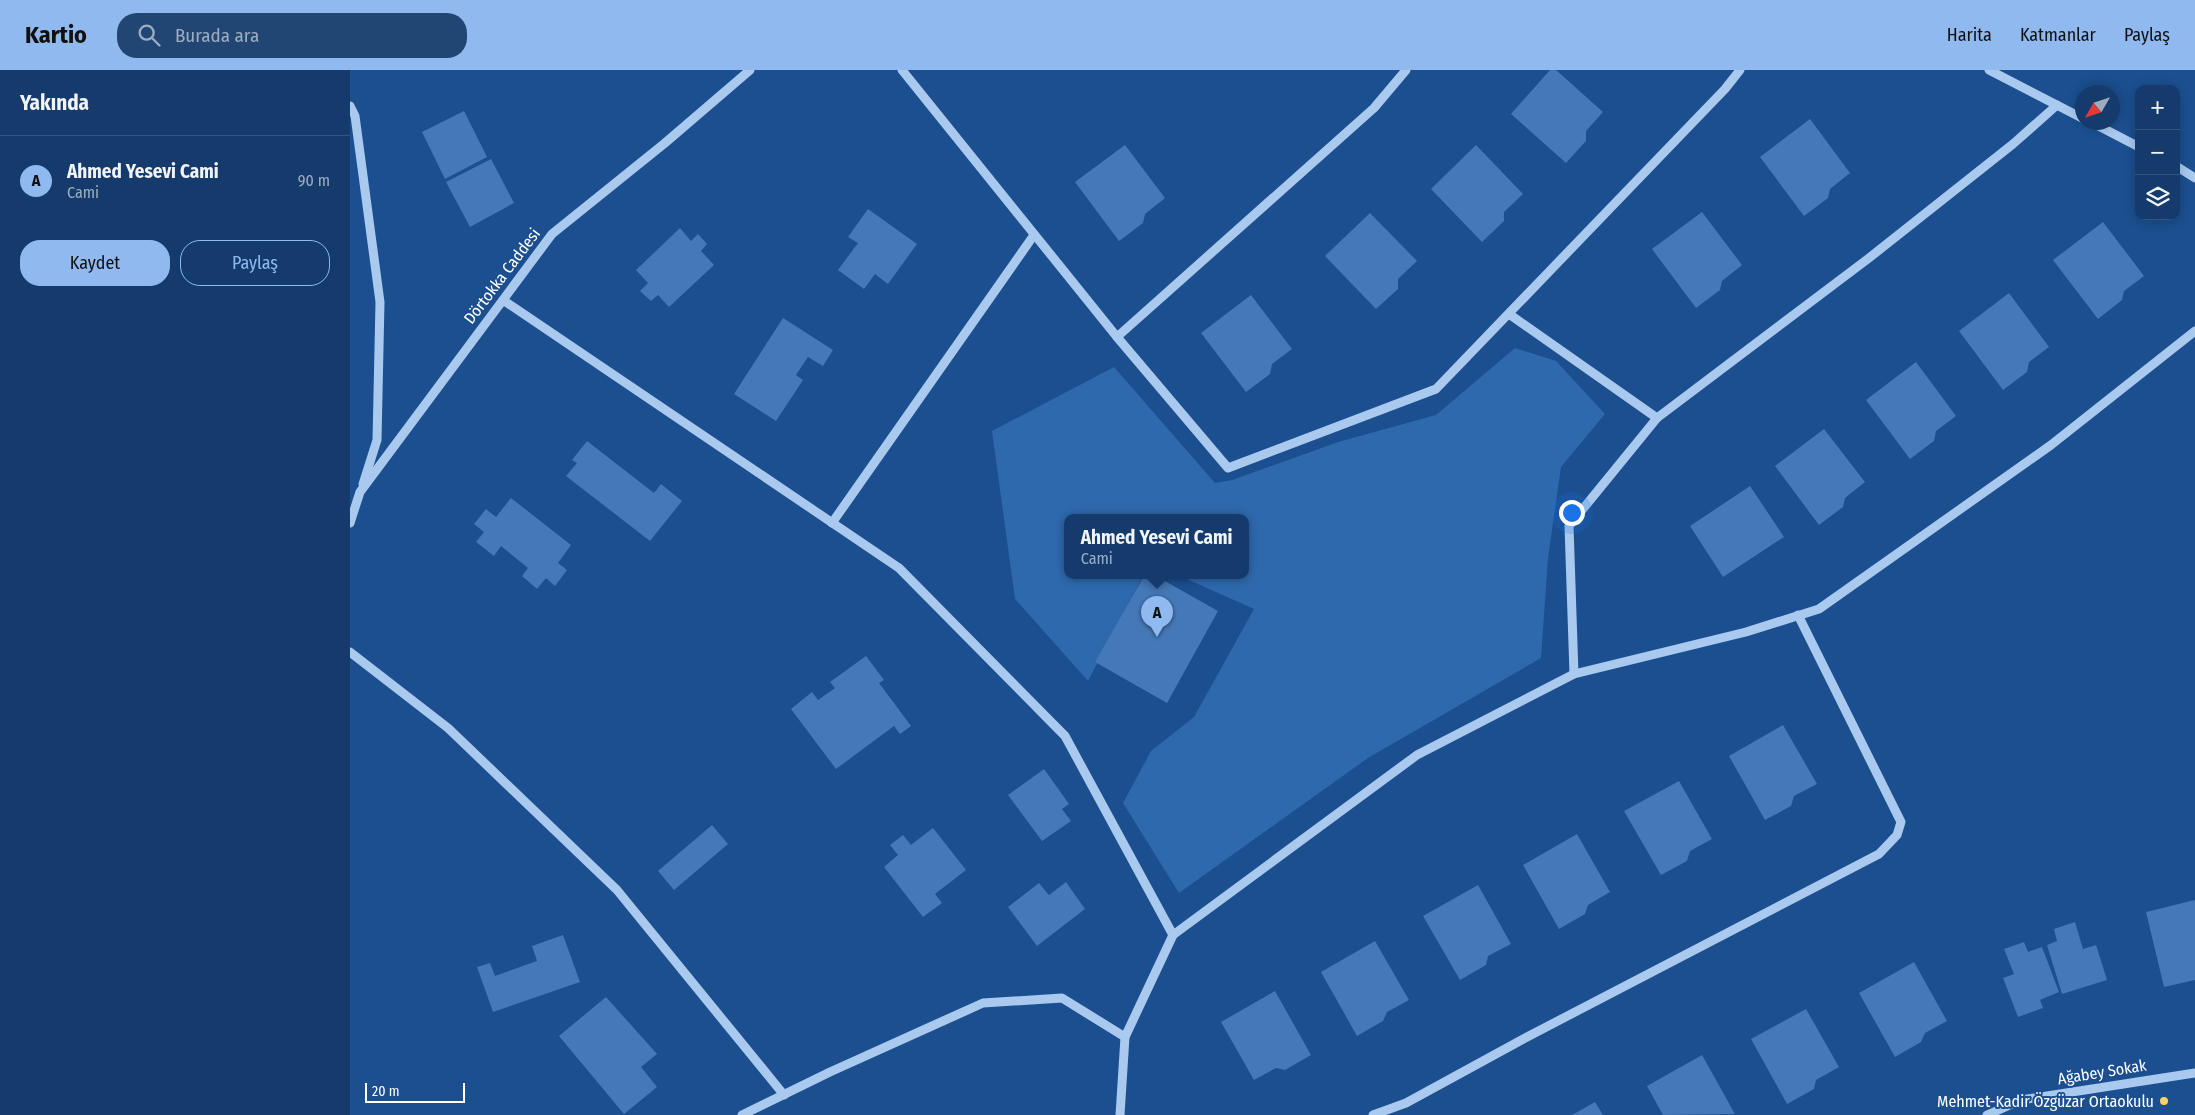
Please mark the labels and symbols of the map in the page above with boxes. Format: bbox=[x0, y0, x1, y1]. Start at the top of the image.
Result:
north arrow bbox=[2075, 85, 2120, 130]
street label: Dörtokka Caddesi bbox=[460, 224, 544, 328]
your location bbox=[1559, 500, 1585, 526]
pin: A bbox=[1141, 596, 1173, 637]
street label: Ağabey Sokak bbox=[2056, 1056, 2148, 1088]
scale bar bbox=[365, 1080, 465, 1103]
place label: Mehmet-Kadir Özgüzar Ortaokulu bbox=[1937, 1092, 2154, 1111]
marker: Mehmet-Kadir Özgüzar Ortaokulu bbox=[2158, 1095, 2170, 1107]

